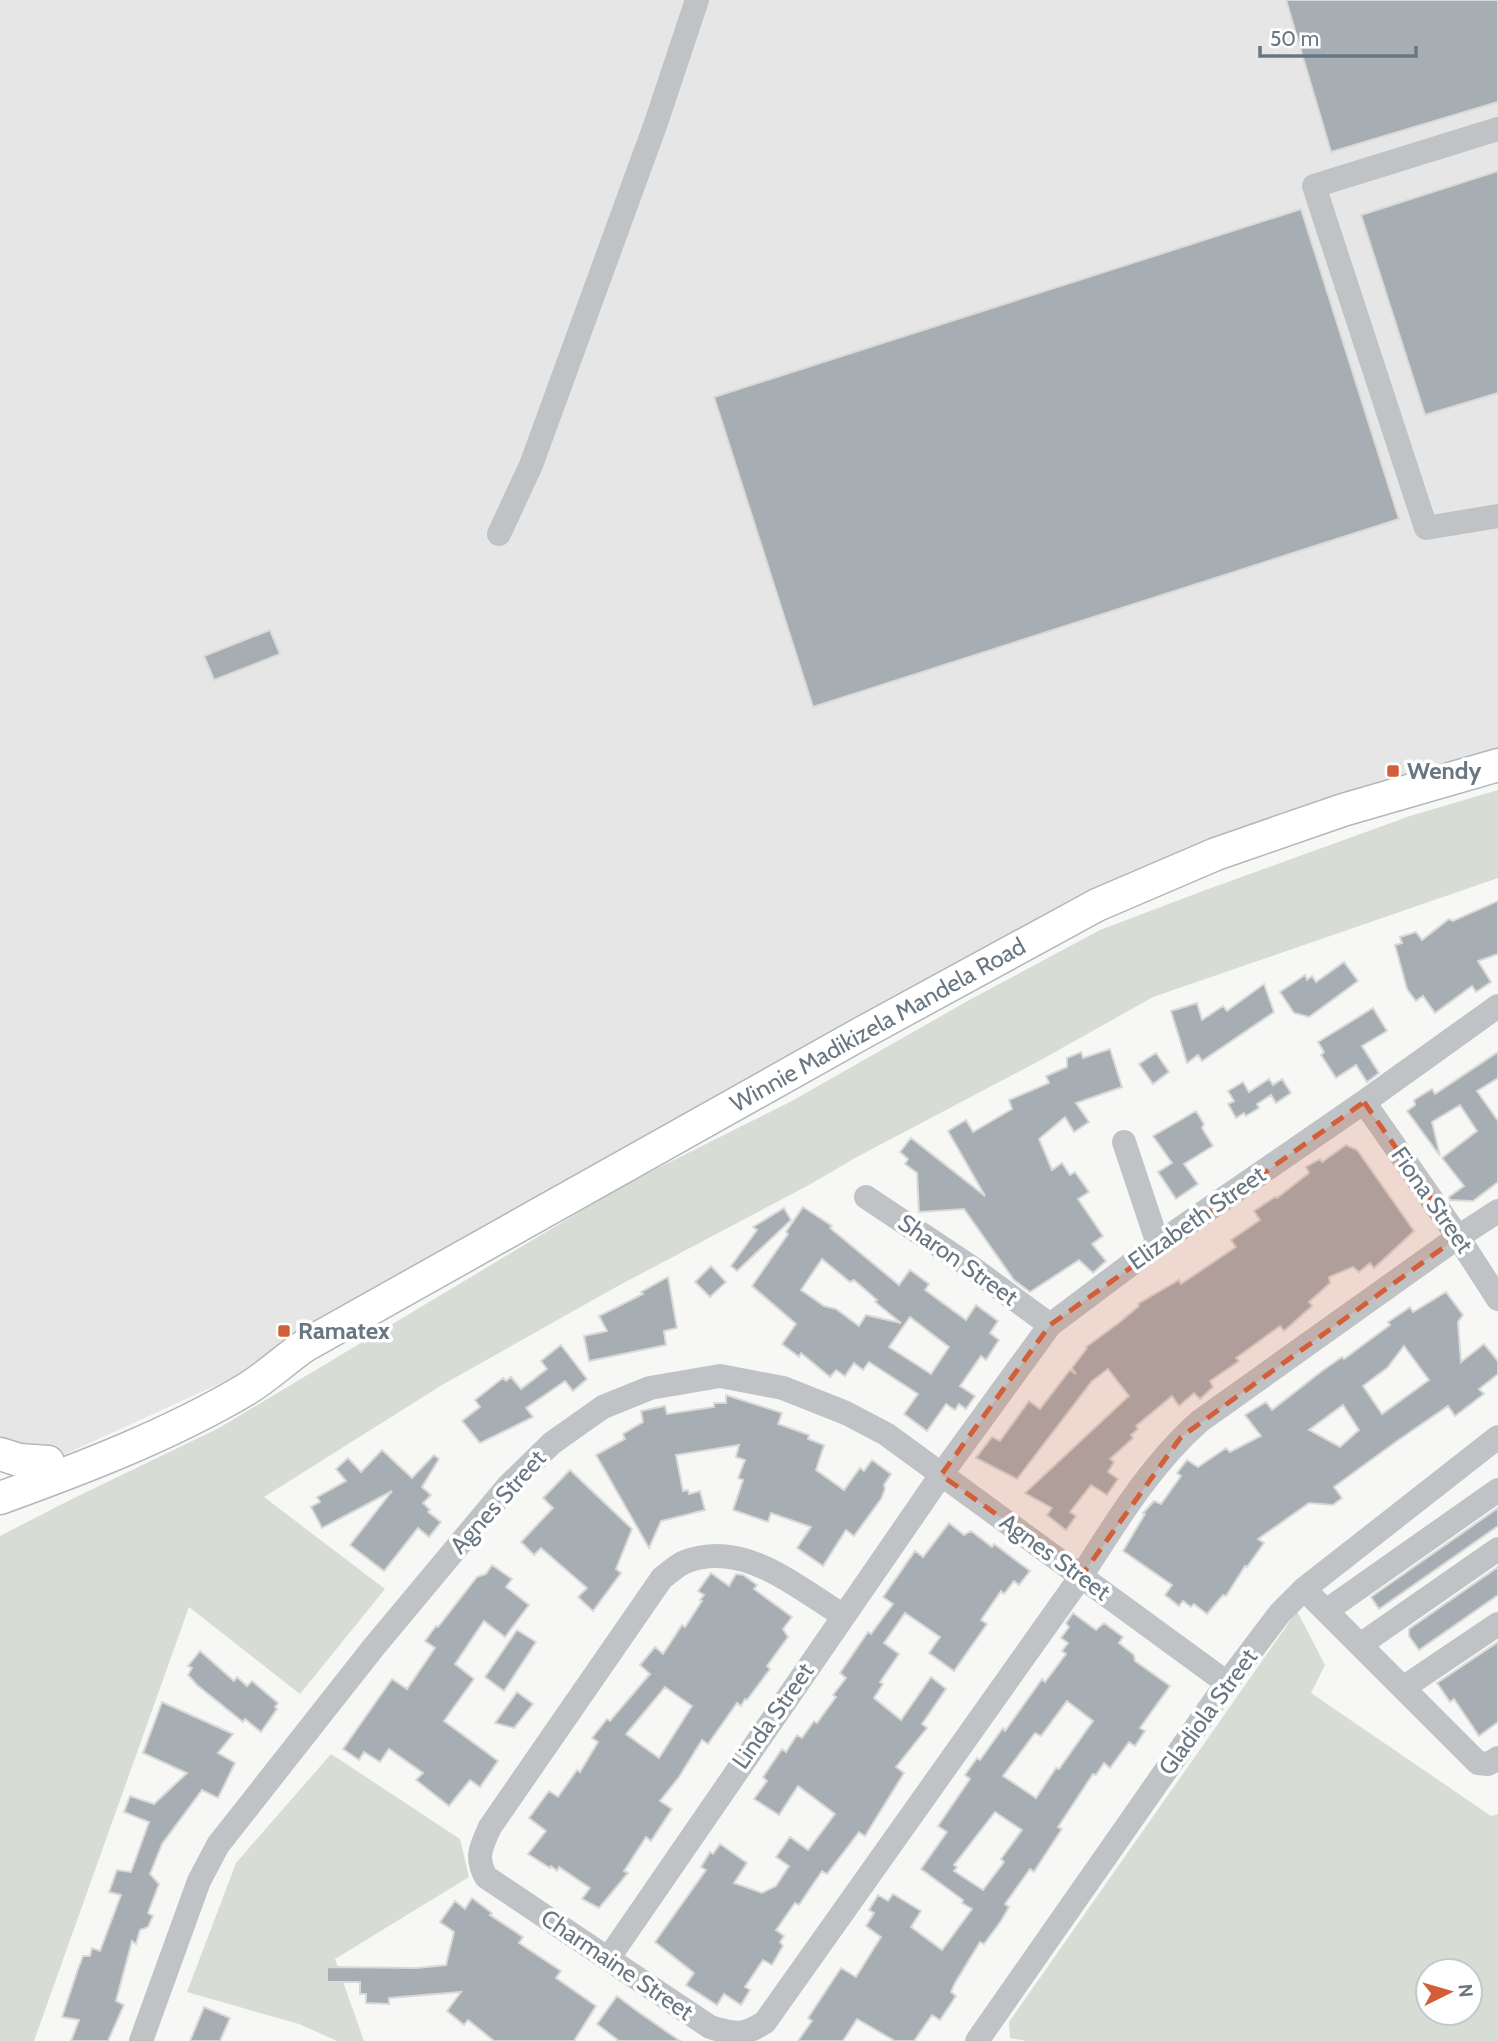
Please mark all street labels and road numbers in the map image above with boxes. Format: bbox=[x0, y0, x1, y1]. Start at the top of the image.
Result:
street label: Winnie Madikizela Mandela Road bbox=[725, 931, 1030, 1118]
street label: Fiona Street bbox=[1385, 1141, 1479, 1258]
street label: Elizabeth Street bbox=[1123, 1160, 1271, 1276]
street label: Sharon Street bbox=[893, 1208, 1024, 1311]
street label: Agnes Street bbox=[444, 1444, 552, 1559]
street label: Agnes Street bbox=[994, 1507, 1116, 1606]
street label: Gladiola Street bbox=[1152, 1643, 1263, 1781]
street label: Linda Street bbox=[726, 1657, 820, 1774]
street label: Charmaine Street bbox=[536, 1903, 699, 2026]

